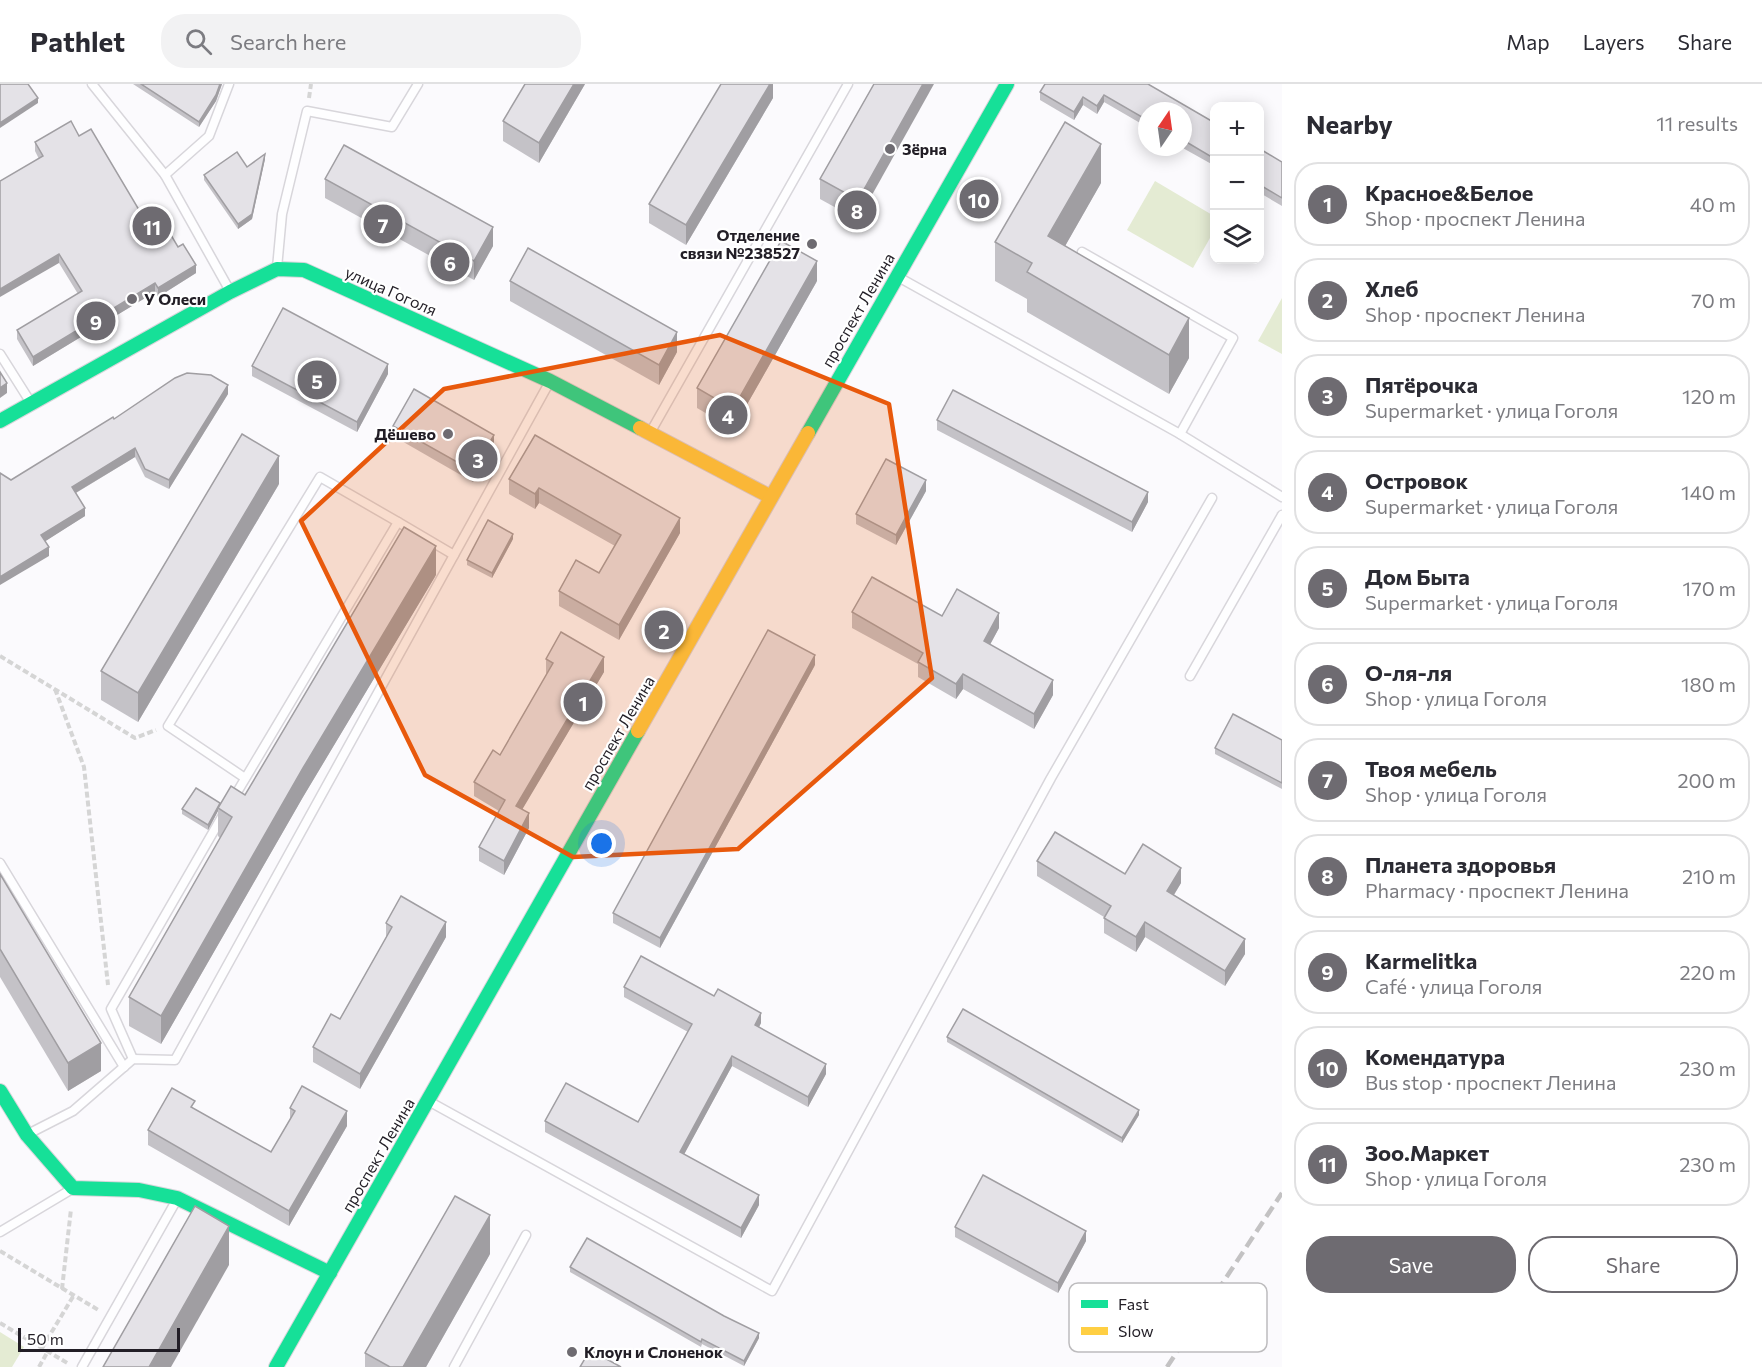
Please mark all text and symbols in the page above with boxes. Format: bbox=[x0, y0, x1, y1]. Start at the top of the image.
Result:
search box bbox=[161, 14, 581, 68]
text: Pathlet bbox=[30, 24, 125, 58]
icon: search bbox=[182, 25, 215, 58]
text: Search here bbox=[230, 28, 346, 55]
text: Map bbox=[1506, 29, 1550, 54]
text: Layers bbox=[1583, 29, 1645, 54]
text: Share bbox=[1678, 29, 1732, 54]
north arrow bbox=[1138, 102, 1192, 156]
map controls bbox=[1210, 102, 1264, 264]
button: + bbox=[1210, 102, 1264, 156]
text: Nearby bbox=[1306, 108, 1393, 139]
text: 11 results bbox=[1656, 111, 1738, 135]
place label: Зёрна bbox=[902, 139, 947, 158]
marker: Зёрна bbox=[883, 142, 897, 156]
button: − bbox=[1210, 156, 1264, 210]
pin: 10 bbox=[960, 176, 998, 222]
text: Красное&Белое bbox=[1365, 179, 1533, 206]
pin: 8 bbox=[838, 188, 876, 232]
text: 1 bbox=[1323, 192, 1332, 216]
text: 40 m bbox=[1690, 192, 1736, 216]
pin: 7 bbox=[364, 202, 403, 246]
pin: 11 bbox=[132, 204, 172, 248]
text: Shop · проспект Ленина bbox=[1365, 206, 1585, 230]
button: layers bbox=[1210, 210, 1264, 264]
place label: Отделение связи №238527 bbox=[680, 225, 800, 262]
marker: Отделение связи №238527 bbox=[805, 237, 819, 251]
pin: 6 bbox=[430, 240, 470, 285]
street label: проспект Ленина bbox=[817, 249, 898, 370]
street label: улица Гоголя bbox=[342, 262, 440, 319]
text: Хлеб bbox=[1365, 275, 1419, 302]
text: 2 bbox=[1322, 288, 1333, 312]
text: 70 m bbox=[1691, 288, 1736, 312]
place label: У Олеси bbox=[144, 289, 206, 308]
marker: У Олеси bbox=[125, 292, 139, 306]
pin: 9 bbox=[76, 298, 116, 344]
text: Shop · проспект Ленина bbox=[1365, 302, 1585, 326]
pin: 5 bbox=[298, 358, 336, 402]
text: Пятёрочка bbox=[1365, 371, 1478, 398]
text: 3 bbox=[1322, 384, 1333, 408]
text: 120 m bbox=[1682, 384, 1736, 408]
pin: 4 bbox=[708, 392, 748, 438]
text: Supermarket · улица Гоголя bbox=[1365, 398, 1618, 422]
place label: Дёшево bbox=[374, 424, 436, 443]
marker: Дёшево bbox=[441, 427, 455, 441]
pin: 3 bbox=[458, 436, 498, 482]
text: Островок bbox=[1365, 467, 1468, 494]
text: 4 bbox=[1321, 480, 1334, 504]
text: 140 m bbox=[1681, 480, 1736, 504]
text: Supermarket · улица Гоголя bbox=[1365, 494, 1618, 518]
text: Дом Быта bbox=[1365, 563, 1470, 590]
text: 5 bbox=[1322, 576, 1333, 600]
text: 170 m bbox=[1683, 576, 1736, 600]
text: Supermarket · улица Гоголя bbox=[1365, 590, 1618, 614]
pin: 2 bbox=[644, 608, 684, 652]
text: О-ля-ля bbox=[1365, 659, 1452, 686]
street label: проспект Ленина bbox=[577, 672, 658, 793]
text: 6 bbox=[1321, 672, 1334, 696]
text: 180 m bbox=[1681, 672, 1736, 696]
pin: 1 bbox=[564, 680, 602, 724]
text: Shop · улица Гоголя bbox=[1365, 686, 1547, 710]
text: Твоя мебель bbox=[1365, 755, 1497, 782]
text: 7 bbox=[1322, 768, 1333, 792]
text: 200 m bbox=[1678, 768, 1736, 792]
text: Shop · улица Гоголя bbox=[1365, 782, 1547, 806]
your location bbox=[587, 829, 616, 858]
text: Планета здоровья bbox=[1365, 851, 1556, 878]
text: 8 bbox=[1321, 864, 1334, 888]
text: 210 m bbox=[1682, 864, 1736, 888]
text: Pharmacy · проспект Ленина bbox=[1365, 878, 1629, 902]
text: Karmelitka bbox=[1365, 947, 1477, 974]
text: 9 bbox=[1321, 960, 1334, 984]
text: 220 m bbox=[1680, 960, 1736, 984]
text: Café · улица Гоголя bbox=[1365, 974, 1542, 998]
text: Комендатура bbox=[1365, 1043, 1505, 1070]
text: 10 bbox=[1316, 1056, 1339, 1080]
text: 230 m bbox=[1679, 1056, 1736, 1080]
text: Bus stop · проспект Ленина bbox=[1365, 1070, 1616, 1094]
street label: проспект Ленина bbox=[337, 1094, 418, 1215]
text: Зоо.Маркет bbox=[1365, 1139, 1489, 1166]
text: 11 bbox=[1318, 1152, 1337, 1176]
text: 230 m bbox=[1679, 1152, 1736, 1176]
text: Shop · улица Гоголя bbox=[1365, 1166, 1547, 1190]
button: Save bbox=[1306, 1236, 1516, 1293]
button: Share bbox=[1528, 1236, 1738, 1293]
legend bbox=[1069, 1283, 1267, 1352]
text: Fast bbox=[1118, 1294, 1149, 1313]
text: Slow bbox=[1118, 1321, 1154, 1340]
scale bar bbox=[18, 1325, 180, 1352]
text: 50 m bbox=[27, 1329, 64, 1348]
place label: Клоун и Слоненок bbox=[584, 1342, 723, 1361]
marker: Клоун и Слоненок bbox=[565, 1345, 579, 1359]

